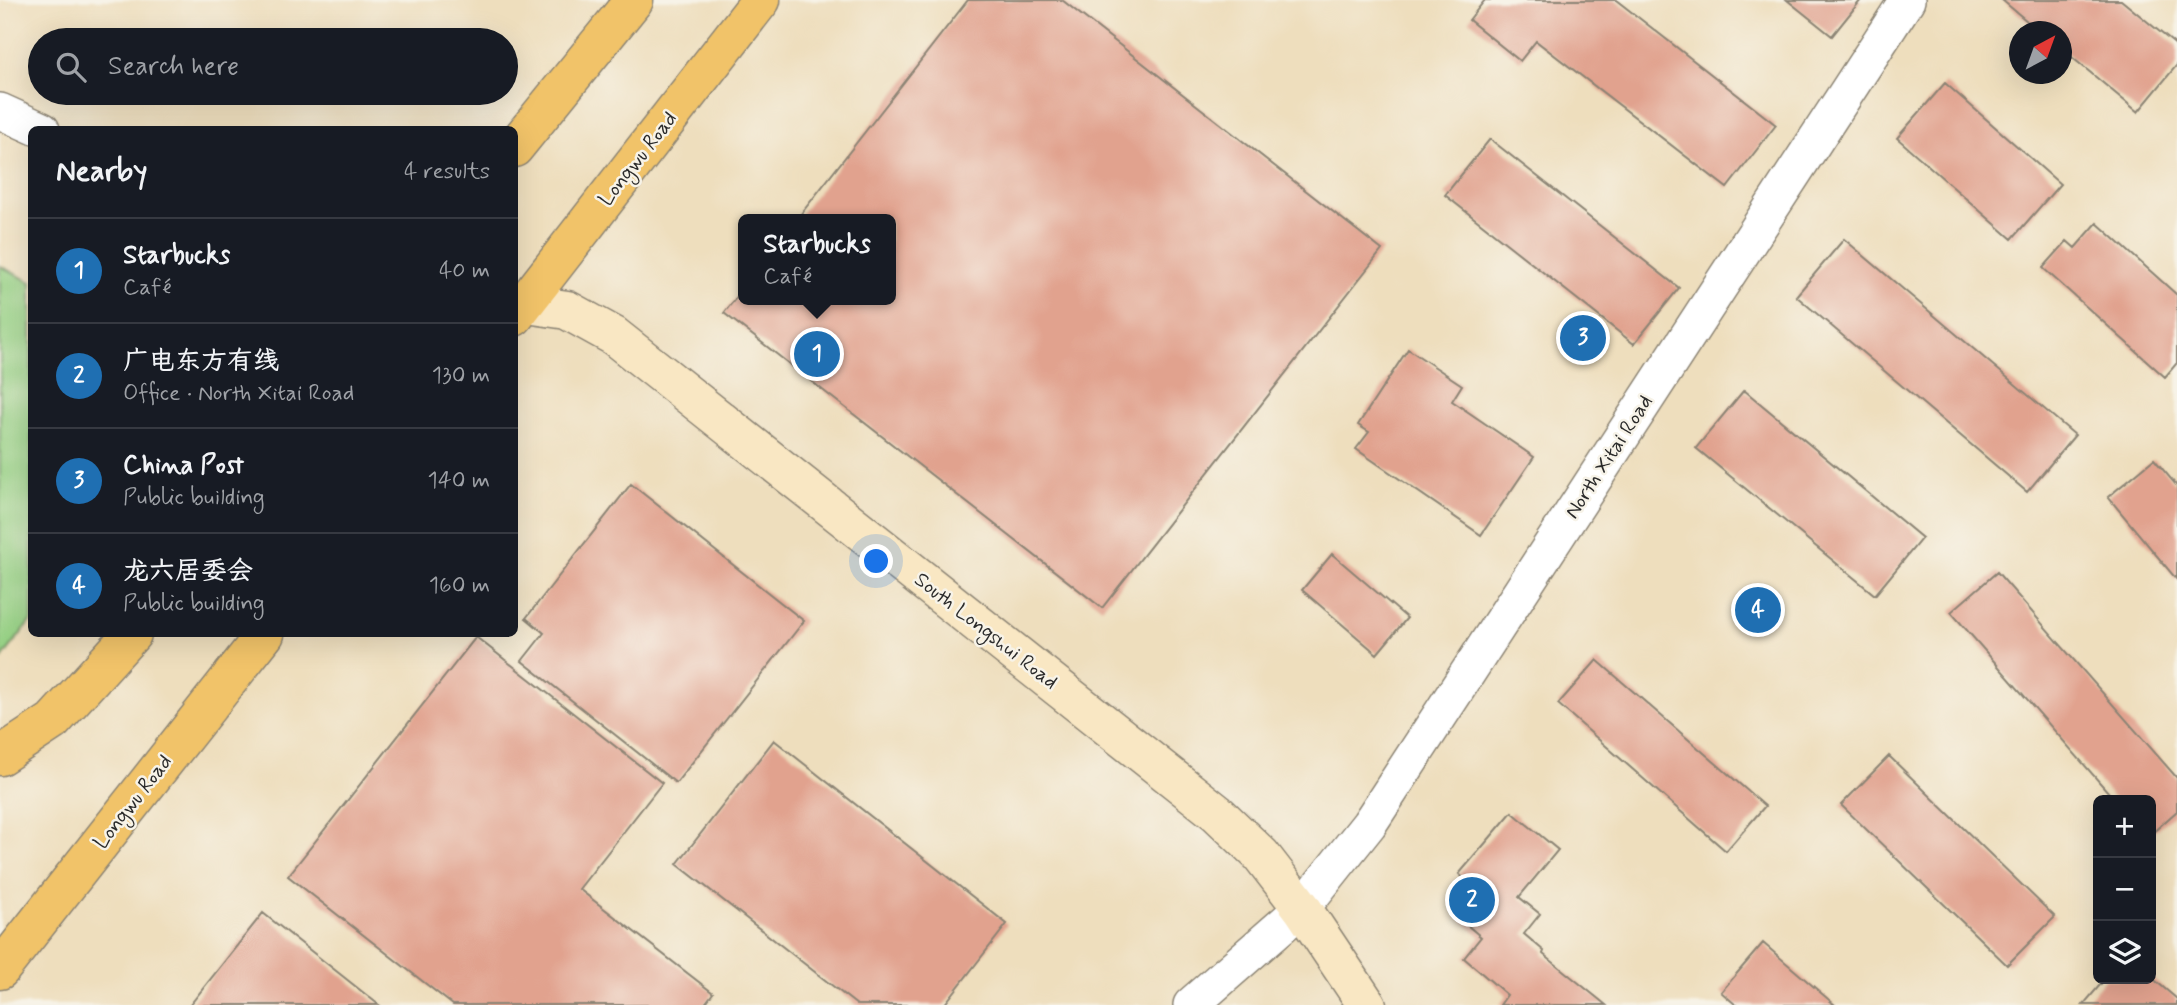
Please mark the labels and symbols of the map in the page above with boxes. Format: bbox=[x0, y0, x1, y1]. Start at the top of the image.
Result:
north arrow bbox=[2009, 21, 2072, 84]
street label: Longwu Road bbox=[592, 106, 685, 213]
pin: 3 bbox=[1560, 312, 1606, 364]
pin: 1 bbox=[794, 328, 840, 380]
street label: North Xitai Road bbox=[1558, 390, 1660, 524]
your location bbox=[859, 544, 893, 578]
street label: South Longshui Road bbox=[908, 566, 1064, 697]
pin: 4 bbox=[1735, 584, 1781, 636]
street label: Longwu Road bbox=[87, 749, 180, 856]
pin: 2 bbox=[1449, 874, 1495, 926]

